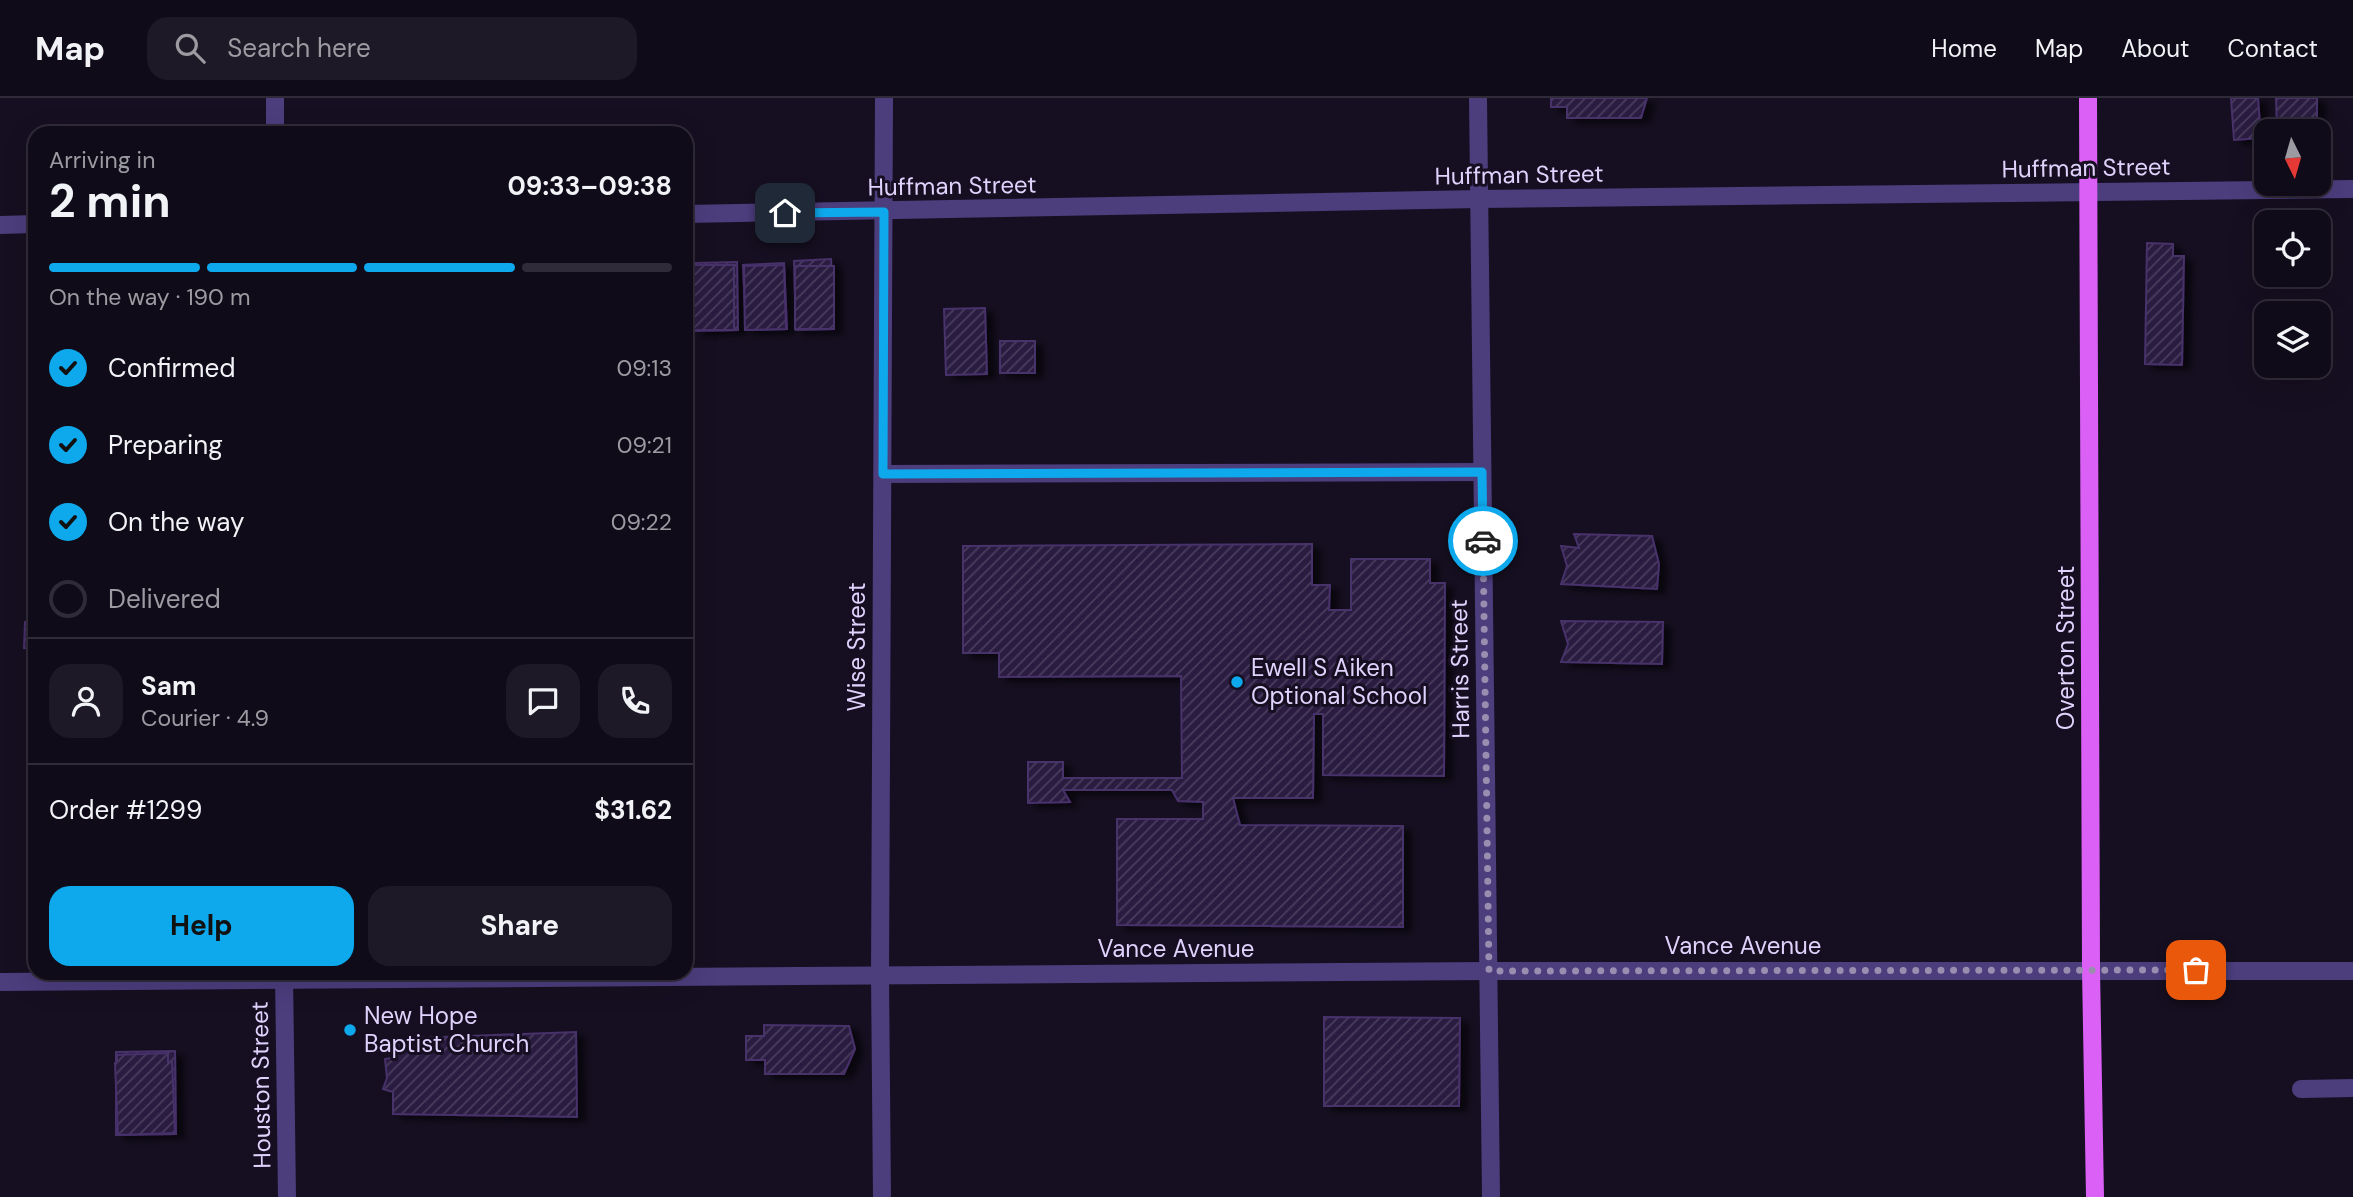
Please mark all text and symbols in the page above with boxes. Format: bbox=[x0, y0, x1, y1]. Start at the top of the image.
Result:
search box bbox=[147, 17, 637, 80]
text: Map bbox=[35, 27, 105, 70]
icon: search bbox=[171, 29, 209, 67]
text: Search here bbox=[227, 31, 371, 65]
text: Home bbox=[1931, 33, 1997, 64]
text: Map bbox=[2035, 33, 2083, 64]
text: About bbox=[2121, 33, 2190, 64]
text: Contact bbox=[2228, 33, 2318, 64]
north arrow bbox=[2254, 119, 2331, 196]
map controls bbox=[2254, 119, 2331, 378]
text: Arriving in bbox=[49, 145, 155, 175]
street label: Huffman Street bbox=[2001, 151, 2171, 184]
street label: Huffman Street bbox=[1434, 158, 1604, 191]
text: 09:33–09:38 bbox=[508, 169, 672, 203]
street label: Huffman Street bbox=[867, 169, 1037, 202]
text: 2 min bbox=[49, 171, 171, 231]
pin bbox=[755, 183, 815, 243]
icon: home bbox=[766, 194, 804, 232]
button: locate bbox=[2254, 210, 2331, 287]
text: On the way · 190 m bbox=[49, 282, 250, 312]
button: layers bbox=[2254, 301, 2331, 378]
icon: check bbox=[49, 349, 87, 387]
text: Confirmed bbox=[108, 351, 235, 385]
text: 09:13 bbox=[616, 353, 672, 383]
icon: check bbox=[49, 426, 87, 464]
text: Preparing bbox=[108, 428, 223, 462]
text: 09:21 bbox=[617, 430, 672, 460]
icon: check bbox=[49, 503, 87, 541]
text: On the way bbox=[108, 505, 244, 539]
courier bbox=[1448, 506, 1518, 576]
text: 09:22 bbox=[611, 507, 672, 537]
icon: car bbox=[1464, 522, 1502, 560]
street label: Overton Street bbox=[2050, 566, 2081, 730]
text: Delivered bbox=[108, 582, 221, 616]
street label: Wise Street bbox=[841, 582, 872, 712]
street label: Harris Street bbox=[1443, 599, 1476, 739]
place label: Ewell S Aiken Optional School bbox=[1251, 652, 1427, 711]
button: person bbox=[49, 664, 123, 738]
button: chat bbox=[506, 664, 580, 738]
button: phone bbox=[598, 664, 672, 738]
text: Sam bbox=[141, 669, 196, 703]
marker: Ewell S Aiken Optional School bbox=[1229, 674, 1245, 690]
text: Courier · 4.9 bbox=[141, 703, 269, 733]
text: Order #1299 bbox=[49, 793, 202, 827]
text: $31.62 bbox=[594, 793, 672, 827]
button: Help bbox=[49, 886, 354, 966]
button: Share bbox=[368, 886, 672, 966]
street label: Vance Avenue bbox=[1665, 930, 1821, 961]
street label: Vance Avenue bbox=[1098, 933, 1254, 964]
pin bbox=[2166, 940, 2226, 1000]
icon: bag bbox=[2177, 951, 2215, 989]
place label: New Hope Baptist Church bbox=[364, 1000, 529, 1059]
street label: Houston Street bbox=[244, 1001, 277, 1169]
marker: New Hope Baptist Church bbox=[342, 1022, 358, 1038]

